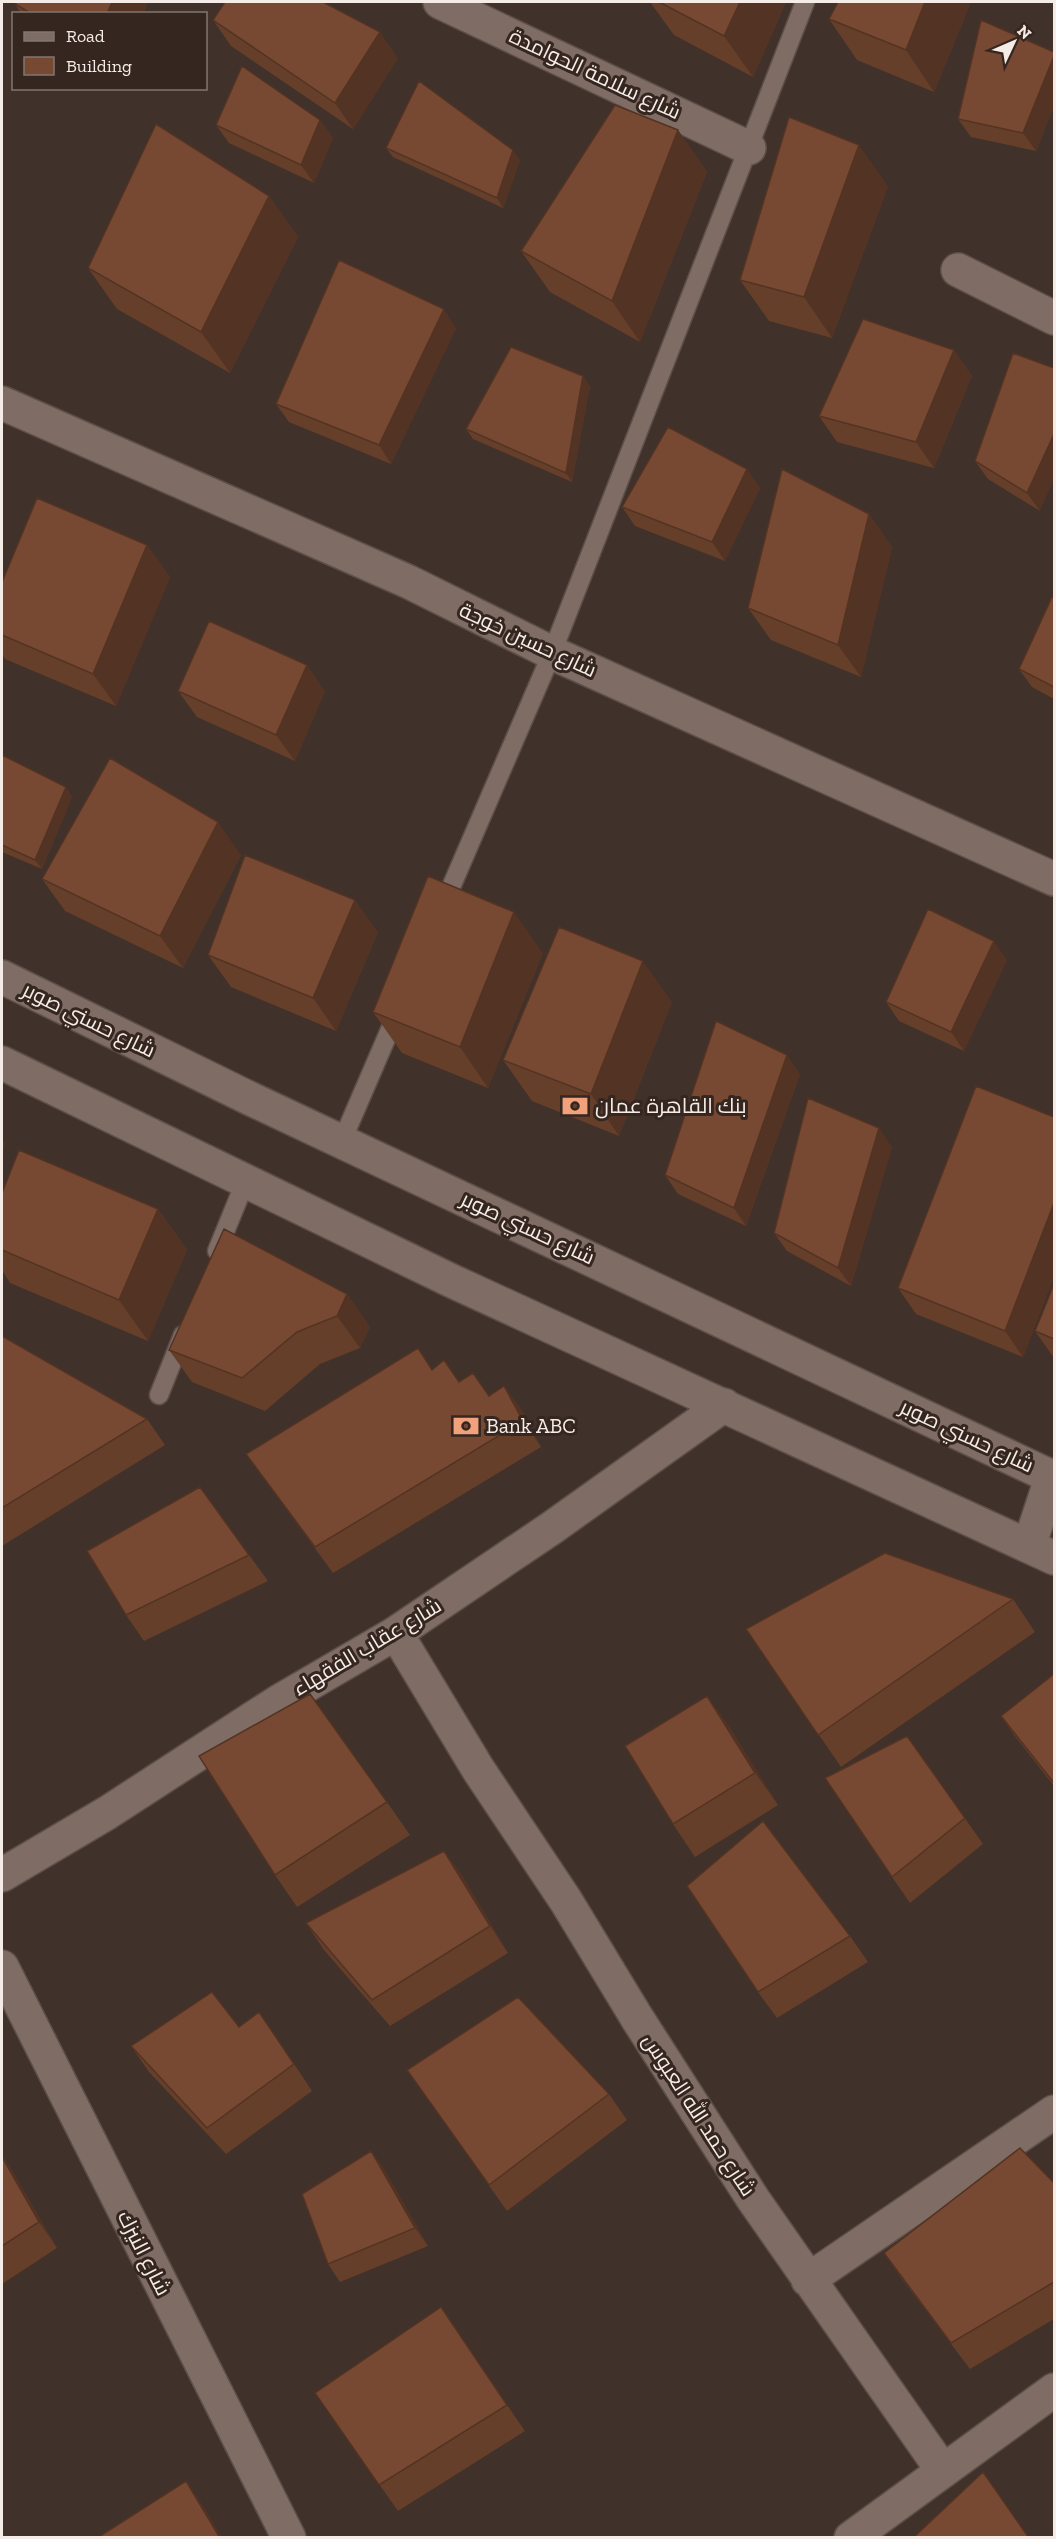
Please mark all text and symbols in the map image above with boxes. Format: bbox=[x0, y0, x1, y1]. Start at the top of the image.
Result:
legend bbox=[12, 12, 207, 90]
north arrow bbox=[984, 12, 1044, 72]
text: N bbox=[1013, 21, 1035, 43]
street label: شارع سلامة الحوامدة bbox=[505, 23, 685, 126]
text: Road bbox=[66, 25, 105, 47]
text: Building bbox=[66, 55, 132, 77]
street label: شارع حسين خوجة bbox=[455, 597, 601, 684]
street label: شارع حسني صوبر bbox=[16, 976, 160, 1066]
bank icon: بنك القاهرة عمان bbox=[560, 1091, 590, 1121]
place label: بنك القاهرة عمان bbox=[595, 1093, 747, 1119]
street label: شارع حسني صوبر bbox=[455, 1185, 599, 1273]
street label: شارع حسني صوبر bbox=[894, 1393, 1038, 1481]
bank icon: Bank ABC bbox=[451, 1411, 481, 1441]
place label: Bank ABC bbox=[486, 1413, 576, 1438]
street label: شارع عقاب الفقهاء bbox=[288, 1592, 446, 1702]
street label: شارع حمد الله العبوس bbox=[636, 2028, 762, 2202]
street label: شارع النيزك bbox=[111, 2206, 176, 2300]

